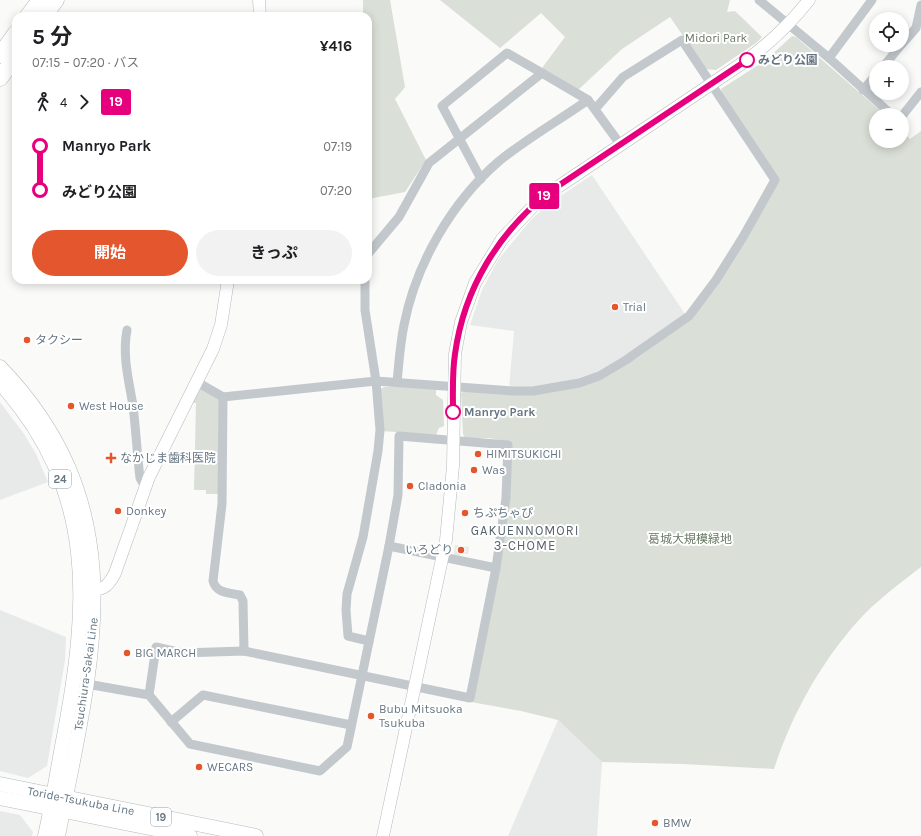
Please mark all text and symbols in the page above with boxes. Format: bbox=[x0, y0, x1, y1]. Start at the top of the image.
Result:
map controls bbox=[869, 12, 909, 148]
button: locate bbox=[869, 12, 909, 52]
text: 5 分 bbox=[32, 24, 72, 50]
park label: Midori Park bbox=[685, 31, 747, 45]
text: ¥416 bbox=[320, 37, 352, 55]
marker: みどり公園 bbox=[739, 52, 755, 68]
place label: みどり公園 bbox=[758, 53, 818, 67]
text: 07:15 – 07:20 · バス bbox=[32, 55, 139, 70]
button: + bbox=[869, 60, 909, 100]
icon: walk bbox=[32, 91, 54, 113]
icon: forward bbox=[73, 91, 95, 113]
text: 19 bbox=[109, 93, 123, 110]
text: 4 bbox=[60, 95, 67, 110]
button: − bbox=[869, 108, 909, 148]
text: Manryo Park bbox=[62, 137, 151, 155]
text: 07:19 bbox=[323, 139, 352, 154]
text: みどり公園 bbox=[62, 183, 137, 201]
text: 07:20 bbox=[320, 183, 352, 198]
line badge: 19 bbox=[526, 183, 562, 209]
text: 19 bbox=[537, 187, 551, 204]
button: 開始 bbox=[32, 230, 188, 276]
button: きっぷ bbox=[196, 230, 352, 276]
place label: Trial bbox=[623, 300, 646, 314]
marker: Trial bbox=[610, 302, 620, 312]
place label: タクシー bbox=[35, 333, 83, 347]
marker: タクシー bbox=[22, 335, 32, 345]
place label: West House bbox=[79, 399, 144, 413]
marker: West House bbox=[66, 401, 76, 411]
marker: Manryo Park bbox=[445, 404, 461, 420]
place label: Manryo Park bbox=[464, 405, 535, 419]
place label: HIMITSUKICHI bbox=[486, 447, 561, 461]
marker: HIMITSUKICHI bbox=[473, 449, 483, 459]
place label: なかじま歯科医院 bbox=[120, 451, 216, 465]
marker: なかじま歯科医院 bbox=[105, 452, 117, 464]
place label: Was bbox=[482, 463, 505, 477]
marker: Was bbox=[469, 465, 479, 475]
road number: 24 bbox=[49, 470, 71, 488]
place label: Cladonia bbox=[418, 479, 466, 493]
marker: Cladonia bbox=[405, 481, 415, 491]
place label: Donkey bbox=[126, 504, 167, 518]
marker: Donkey bbox=[113, 506, 123, 516]
place label: ちぷちゃぴ bbox=[473, 506, 533, 520]
marker: ちぷちゃぴ bbox=[460, 508, 470, 518]
district label: GAKUENNOMORI 3-CHOME bbox=[471, 523, 579, 553]
park label: 葛城大規模緑地 bbox=[648, 532, 732, 546]
place label: いろどり bbox=[405, 543, 453, 557]
marker: いろどり bbox=[456, 545, 466, 555]
street label: Tsuchiura-Sakai Line bbox=[71, 617, 101, 731]
place label: BIG MARCH bbox=[135, 646, 196, 660]
marker: BIG MARCH bbox=[122, 648, 132, 658]
place label: Bubu Mitsuoka Tsukuba bbox=[379, 702, 463, 730]
marker: Bubu Mitsuoka Tsukuba bbox=[366, 711, 376, 721]
place label: WECARS bbox=[207, 760, 253, 774]
marker: WECARS bbox=[194, 762, 204, 772]
street label: Toride-Tsukuba Line bbox=[26, 784, 136, 818]
road number: 19 bbox=[151, 808, 171, 826]
place label: BMW bbox=[663, 816, 692, 830]
marker: BMW bbox=[650, 818, 660, 828]

